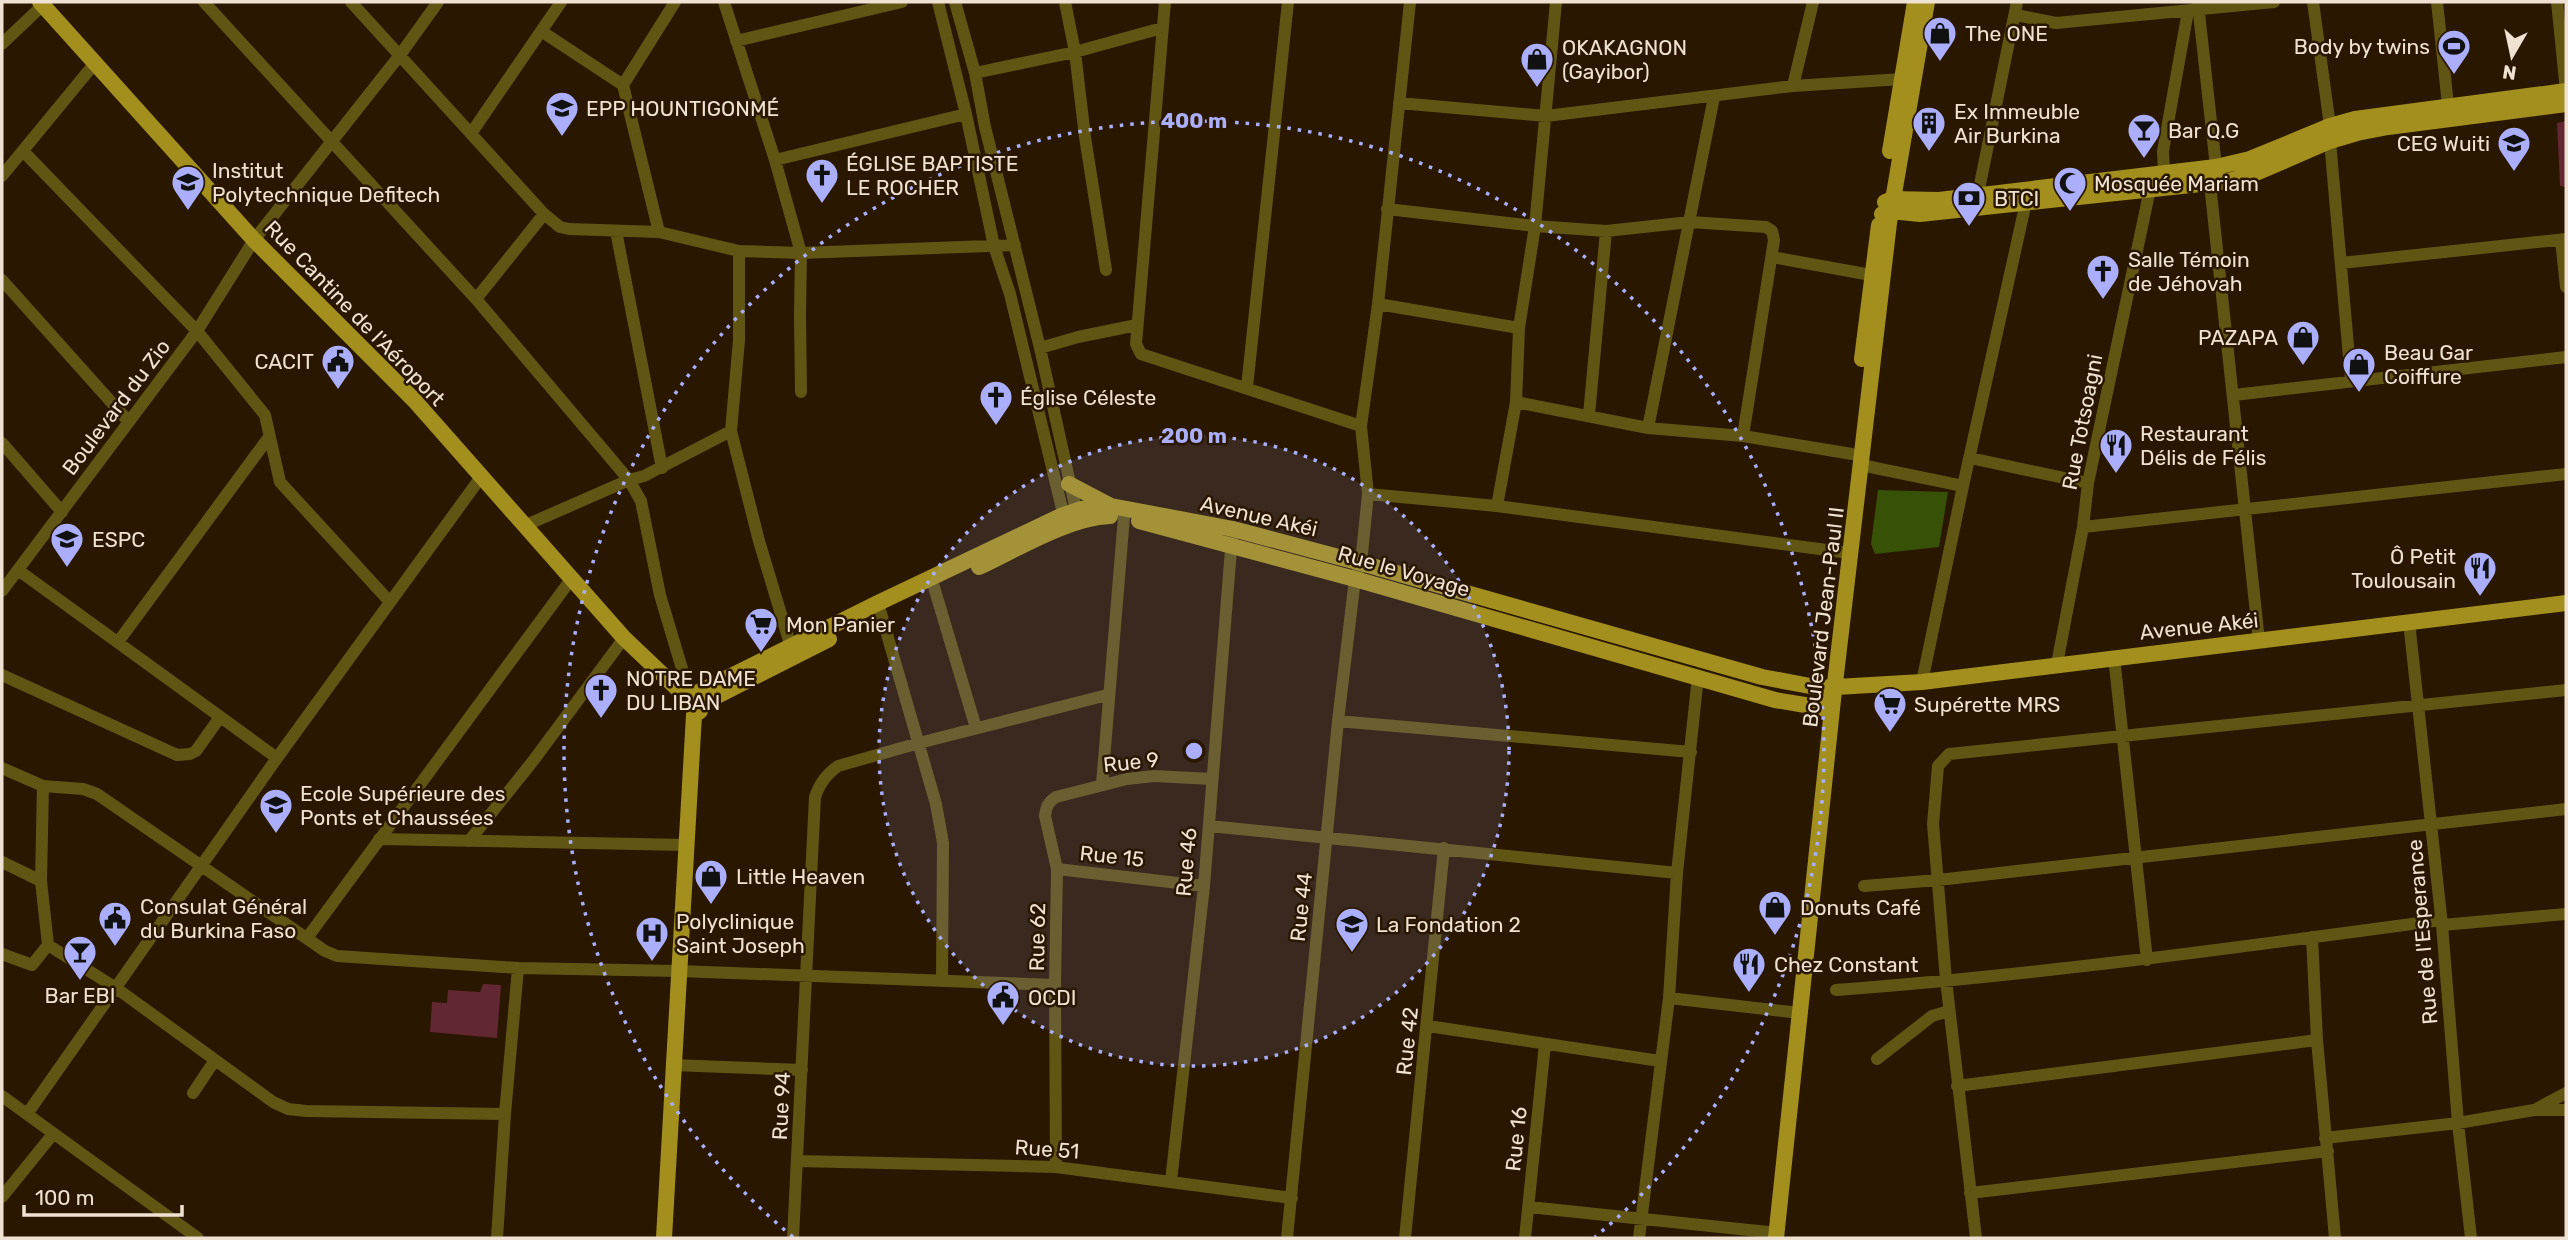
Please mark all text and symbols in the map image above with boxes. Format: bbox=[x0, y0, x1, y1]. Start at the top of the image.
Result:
shop icon: The ONE bbox=[1921, 14, 1959, 63]
place label: The ONE bbox=[1965, 21, 2048, 46]
north arrow bbox=[2477, 21, 2547, 91]
sports icon: Body by twins bbox=[2435, 27, 2473, 76]
place label: Body by twins bbox=[2294, 34, 2430, 59]
place label: OKAKAGNON (Gayibor) bbox=[1562, 35, 1687, 84]
shop icon: OKAKAGNON (Gayibor) bbox=[1518, 40, 1556, 89]
text: N bbox=[2501, 60, 2518, 85]
school or university icon: EPP HOUNTIGONMÉ bbox=[543, 89, 581, 138]
place label: EPP HOUNTIGONMÉ bbox=[586, 96, 779, 121]
place label: Ex Immeuble Air Burkina bbox=[1954, 99, 2080, 148]
building icon: Ex Immeuble Air Burkina bbox=[1910, 104, 1948, 153]
text: 400 m bbox=[1161, 108, 1227, 133]
bar icon: Bar Q.G bbox=[2125, 111, 2163, 160]
place label: Bar Q.G bbox=[2168, 118, 2239, 143]
school or university icon: CEG Wuiti bbox=[2495, 124, 2533, 173]
place label: CEG Wuiti bbox=[2397, 131, 2490, 156]
place label: ÉGLISE BAPTISTE LE ROCHER bbox=[846, 151, 1018, 200]
church icon: ÉGLISE BAPTISTE LE ROCHER bbox=[803, 156, 841, 205]
place label: Institut Polytechnique Defitech bbox=[212, 158, 440, 207]
school or university icon: Institut Polytechnique Defitech bbox=[169, 163, 207, 212]
mosque icon: Mosquée Mariam bbox=[2051, 164, 2089, 213]
place label: Mosquée Mariam bbox=[2094, 171, 2259, 196]
bank icon: BTCI bbox=[1950, 179, 1988, 228]
place label: BTCI bbox=[1994, 186, 2039, 211]
street label: Rue Cantine de l'Aéroport bbox=[260, 215, 450, 411]
place label: Salle Témoin de Jéhovah bbox=[2128, 247, 2250, 296]
church icon: Salle Témoin de Jéhovah bbox=[2084, 252, 2122, 301]
shop icon: PAZAPA bbox=[2284, 318, 2322, 367]
place label: PAZAPA bbox=[2198, 325, 2278, 350]
street label: Boulevard du Zio bbox=[57, 334, 175, 480]
place label: Beau Gar Coiffure bbox=[2384, 340, 2473, 389]
public building icon: CACIT bbox=[319, 342, 357, 391]
shop icon: Beau Gar Coiffure bbox=[2340, 345, 2378, 394]
place label: CACIT bbox=[254, 349, 314, 374]
street label: Rue Totsoagni bbox=[2057, 352, 2107, 492]
church icon: Église Céleste bbox=[977, 378, 1015, 427]
place label: Église Céleste bbox=[1020, 385, 1156, 410]
place label: Restaurant Délis de Félis bbox=[2140, 421, 2266, 470]
text: 200 m bbox=[1161, 423, 1227, 448]
restaurant icon: Restaurant Délis de Félis bbox=[2097, 426, 2135, 475]
street label: Avenue Akéi bbox=[1198, 490, 1320, 542]
street label: Boulevard Jean-Paul II bbox=[1797, 505, 1849, 729]
school or university icon: ESPC bbox=[48, 520, 86, 569]
place label: ESPC bbox=[92, 527, 145, 552]
street label: Rue le Voyage bbox=[1335, 540, 1473, 602]
place label: Ô Petit Toulousain bbox=[2351, 544, 2456, 593]
restaurant icon: Ô Petit Toulousain bbox=[2461, 549, 2499, 598]
supermarket icon: Mon Panier bbox=[742, 605, 780, 654]
street label: Avenue Akéi bbox=[2138, 607, 2260, 645]
place label: Mon Panier bbox=[786, 612, 895, 637]
place label: NOTRE DAME DU LIBAN bbox=[626, 666, 756, 715]
church icon: NOTRE DAME DU LIBAN bbox=[582, 671, 620, 720]
supermarket icon: Supérette MRS bbox=[1871, 685, 1909, 734]
place label: Supérette MRS bbox=[1914, 692, 2060, 717]
centre of rings bbox=[1182, 739, 1206, 763]
street label: Rue 9 bbox=[1102, 747, 1160, 777]
place label: Ecole Supérieure des Ponts et Chaussées bbox=[300, 781, 505, 830]
school or university icon: Ecole Supérieure des Ponts et Chaussées bbox=[257, 786, 295, 835]
street label: Rue 46 bbox=[1171, 827, 1201, 897]
street label: Rue de l'Esperance bbox=[2401, 838, 2443, 1026]
street label: Rue 15 bbox=[1078, 840, 1146, 872]
shop icon: Little Heaven bbox=[692, 857, 730, 906]
place label: Little Heaven bbox=[736, 864, 865, 889]
street label: Rue 44 bbox=[1285, 871, 1317, 943]
shop icon: Donuts Café bbox=[1756, 888, 1794, 937]
place label: Consulat Général du Burkina Faso bbox=[140, 894, 307, 943]
place label: Donuts Café bbox=[1800, 895, 1921, 920]
public building icon: Consulat Général du Burkina Faso bbox=[96, 899, 134, 948]
street label: Rue 62 bbox=[1024, 903, 1050, 971]
school or university icon: La Fondation 2 bbox=[1333, 905, 1371, 954]
place label: Polyclinique Saint Joseph bbox=[676, 909, 805, 958]
place label: La Fondation 2 bbox=[1376, 912, 1521, 937]
hospital icon: Polyclinique Saint Joseph bbox=[633, 914, 671, 963]
bar icon: Bar EBI bbox=[61, 933, 99, 982]
restaurant icon: Chez Constant bbox=[1730, 945, 1768, 994]
place label: Chez Constant bbox=[1774, 952, 1918, 977]
public building icon: OCDI bbox=[984, 978, 1022, 1027]
place label: Bar EBI bbox=[45, 983, 115, 1008]
place label: OCDI bbox=[1028, 985, 1076, 1010]
street label: Rue 42 bbox=[1391, 1006, 1423, 1076]
street label: Rue 94 bbox=[767, 1071, 795, 1141]
street label: Rue 16 bbox=[1500, 1105, 1532, 1173]
street label: Rue 51 bbox=[1014, 1134, 1080, 1164]
scale bar bbox=[24, 1174, 182, 1218]
text: 100 m bbox=[35, 1185, 94, 1210]

